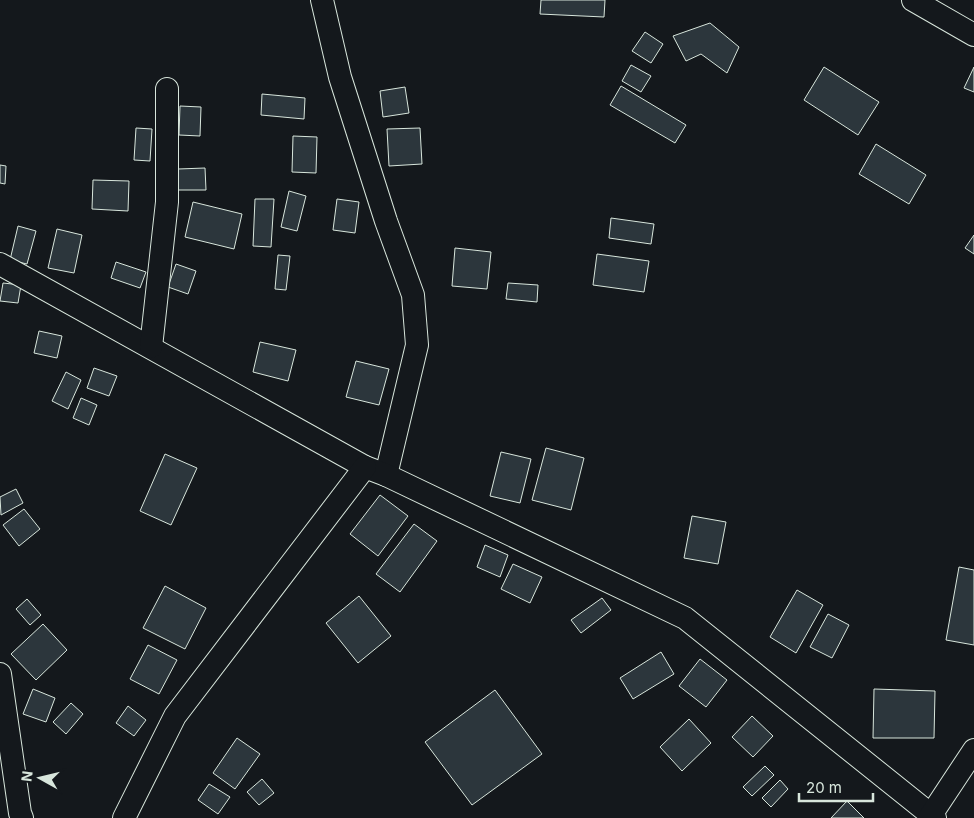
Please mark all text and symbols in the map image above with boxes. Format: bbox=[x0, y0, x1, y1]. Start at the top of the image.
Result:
north arrow bbox=[15, 753, 65, 803]
text: N bbox=[17, 770, 36, 783]
scale bar bbox=[799, 770, 873, 802]
text: 20 m bbox=[806, 778, 842, 797]

